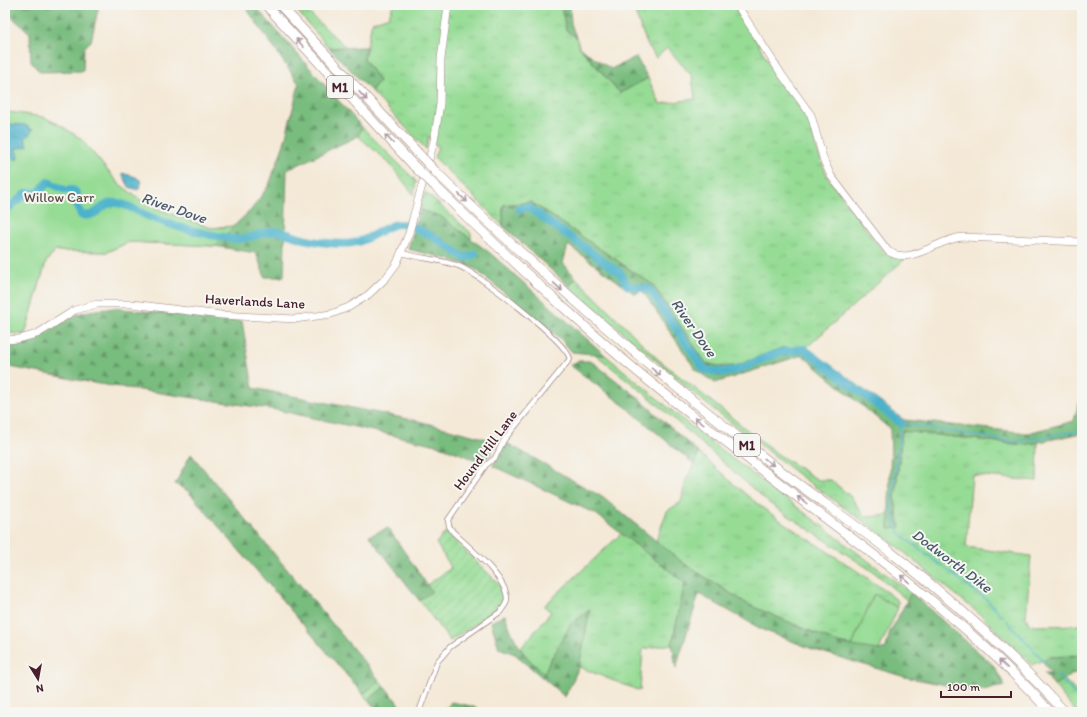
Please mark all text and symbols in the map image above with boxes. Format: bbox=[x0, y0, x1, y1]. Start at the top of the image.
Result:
one-way arrow bbox=[296, 39, 305, 49]
road number: M1 bbox=[327, 76, 353, 98]
one-way arrow bbox=[359, 91, 368, 101]
one-way arrow bbox=[384, 133, 393, 144]
park label: Willow Carr bbox=[24, 189, 95, 206]
water label: River Dove bbox=[139, 189, 210, 228]
one-way arrow bbox=[458, 193, 468, 203]
one-way arrow bbox=[553, 282, 563, 292]
street label: Haverlands Lane bbox=[204, 290, 306, 313]
water label: River Dove bbox=[667, 295, 721, 361]
one-way arrow bbox=[651, 367, 662, 376]
street label: Hound Hill Lane bbox=[450, 407, 521, 494]
one-way arrow bbox=[693, 416, 704, 425]
road number: M1 bbox=[734, 434, 760, 456]
one-way arrow bbox=[763, 457, 774, 466]
one-way arrow bbox=[796, 496, 807, 504]
water label: Dodworth Dike bbox=[909, 525, 996, 597]
one-way arrow bbox=[900, 574, 911, 583]
north arrow bbox=[18, 659, 58, 699]
one-way arrow bbox=[998, 659, 1008, 669]
scale bar bbox=[941, 673, 1011, 699]
text: 100 m bbox=[947, 680, 980, 694]
text: N bbox=[35, 681, 45, 695]

